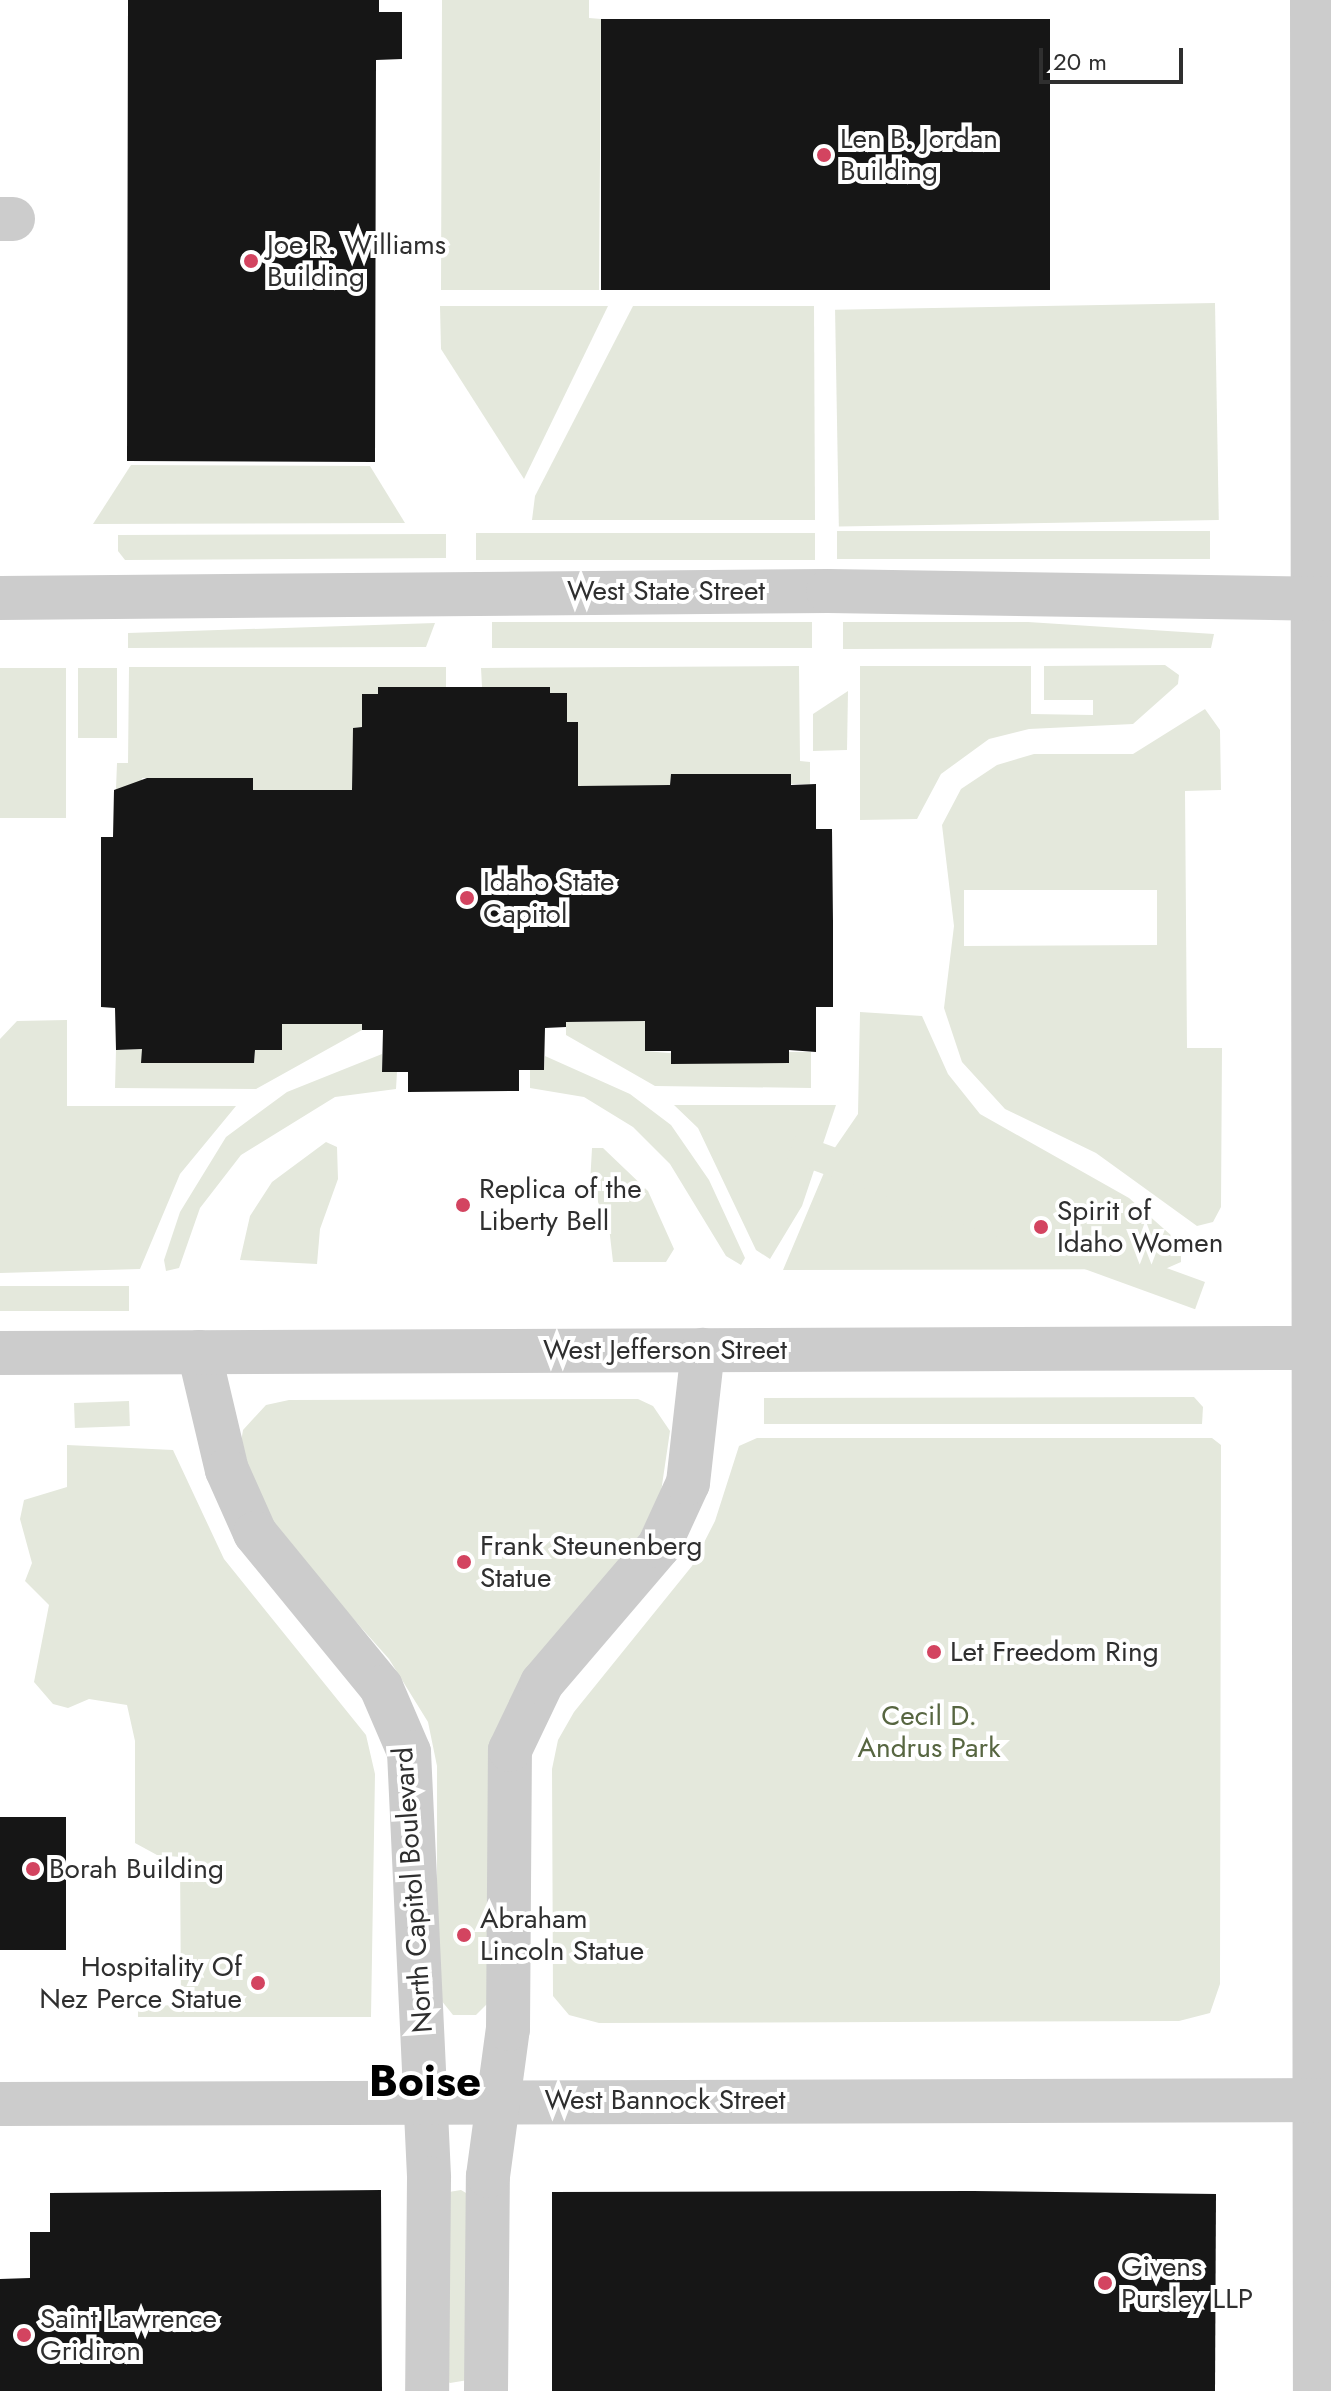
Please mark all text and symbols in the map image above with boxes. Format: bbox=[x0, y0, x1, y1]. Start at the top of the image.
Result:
scale bar bbox=[1043, 32, 1187, 82]
text: 20 m bbox=[1053, 44, 1107, 79]
place label: Len B. Jordan Building bbox=[840, 122, 998, 188]
marker: Len B. Jordan Building bbox=[815, 146, 833, 164]
place label: Joe R. Williams Building bbox=[267, 228, 446, 294]
marker: Joe R. Williams Building bbox=[242, 252, 260, 270]
street label: West State Street bbox=[567, 574, 765, 608]
place label: Idaho State Capitol bbox=[483, 865, 614, 931]
marker: Idaho State Capitol bbox=[458, 889, 476, 907]
place label: Replica of the Liberty Bell bbox=[479, 1172, 642, 1238]
place label: Spirit of Idaho Women bbox=[1057, 1194, 1223, 1260]
marker: Replica of the Liberty Bell bbox=[454, 1196, 472, 1214]
marker: Spirit of Idaho Women bbox=[1032, 1218, 1050, 1236]
street label: West Jefferson Street bbox=[543, 1333, 787, 1367]
place label: Frank Steunenberg Statue bbox=[480, 1529, 702, 1595]
marker: Frank Steunenberg Statue bbox=[455, 1553, 473, 1571]
place label: Let Freedom Ring bbox=[950, 1635, 1159, 1669]
marker: Let Freedom Ring bbox=[925, 1643, 943, 1661]
park label: Cecil D. Andrus Park bbox=[857, 1699, 1001, 1765]
street label: North Capitol Boulevard bbox=[386, 1746, 440, 2034]
place label: Borah Building bbox=[49, 1852, 224, 1886]
marker: Borah Building bbox=[24, 1860, 42, 1878]
place label: Abraham Lincoln Statue bbox=[480, 1902, 644, 1968]
marker: Abraham Lincoln Statue bbox=[455, 1926, 473, 1944]
place label: Hospitality Of Nez Perce Statue bbox=[39, 1950, 242, 2016]
marker: Hospitality Of Nez Perce Statue bbox=[249, 1974, 267, 1992]
district label: Boise bbox=[369, 2055, 481, 2107]
street label: West Bannock Street bbox=[545, 2083, 785, 2117]
place label: Givens Pursley LLP bbox=[1121, 2250, 1253, 2316]
marker: Givens Pursley LLP bbox=[1096, 2274, 1114, 2292]
place label: Saint Lawrence Gridiron bbox=[40, 2302, 217, 2368]
marker: Saint Lawrence Gridiron bbox=[15, 2326, 33, 2344]

